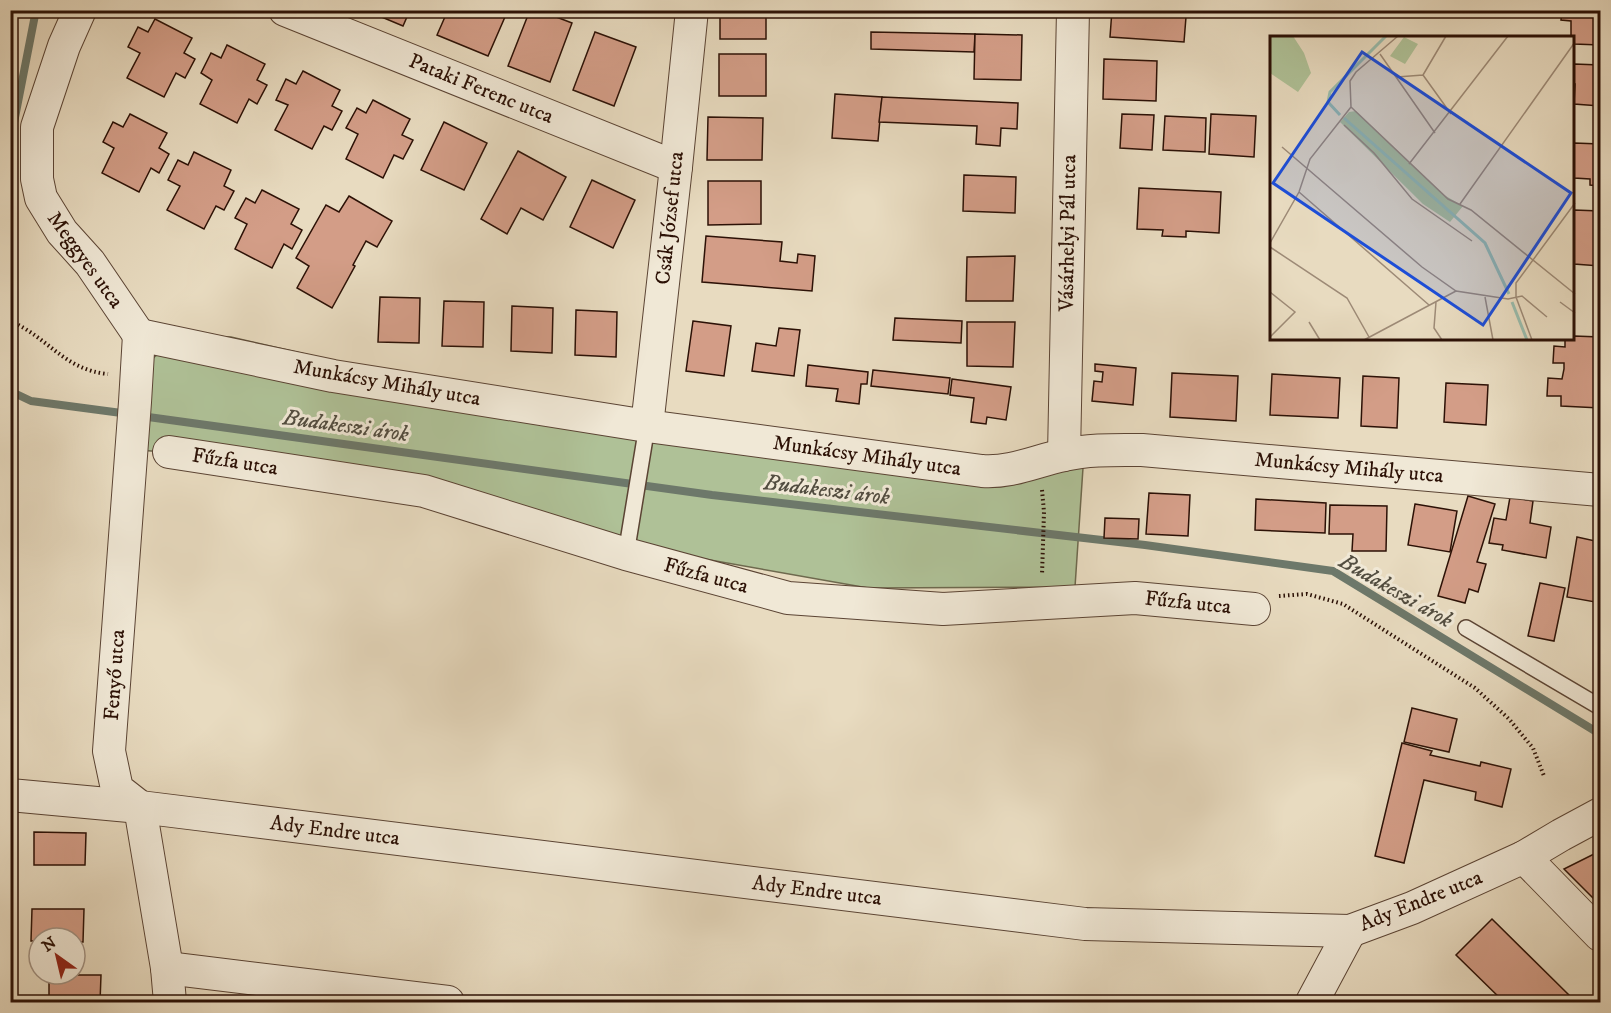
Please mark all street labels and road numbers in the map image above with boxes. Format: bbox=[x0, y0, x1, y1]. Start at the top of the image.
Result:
street label: Pataki Ferenc utca bbox=[405, 48, 557, 130]
street label: Csák József utca bbox=[650, 150, 690, 286]
street label: Vásárhelyi Pál utca bbox=[1054, 154, 1082, 313]
street label: Meggyes utca bbox=[41, 207, 129, 314]
street label: Munkácsy Mihály utca bbox=[291, 354, 483, 412]
street label: Munkácsy Mihály utca bbox=[771, 430, 963, 482]
street label: Fűzfa utca bbox=[190, 442, 280, 482]
street label: Munkácsy Mihály utca bbox=[1253, 447, 1445, 489]
street label: Fűzfa utca bbox=[661, 552, 751, 600]
street label: Fűzfa utca bbox=[1144, 586, 1232, 620]
street label: Fenyő utca bbox=[99, 628, 131, 721]
street label: Ady Endre utca bbox=[269, 810, 401, 852]
street label: Ady Endre utca bbox=[1356, 865, 1486, 937]
street label: Ady Endre utca bbox=[751, 870, 883, 912]

